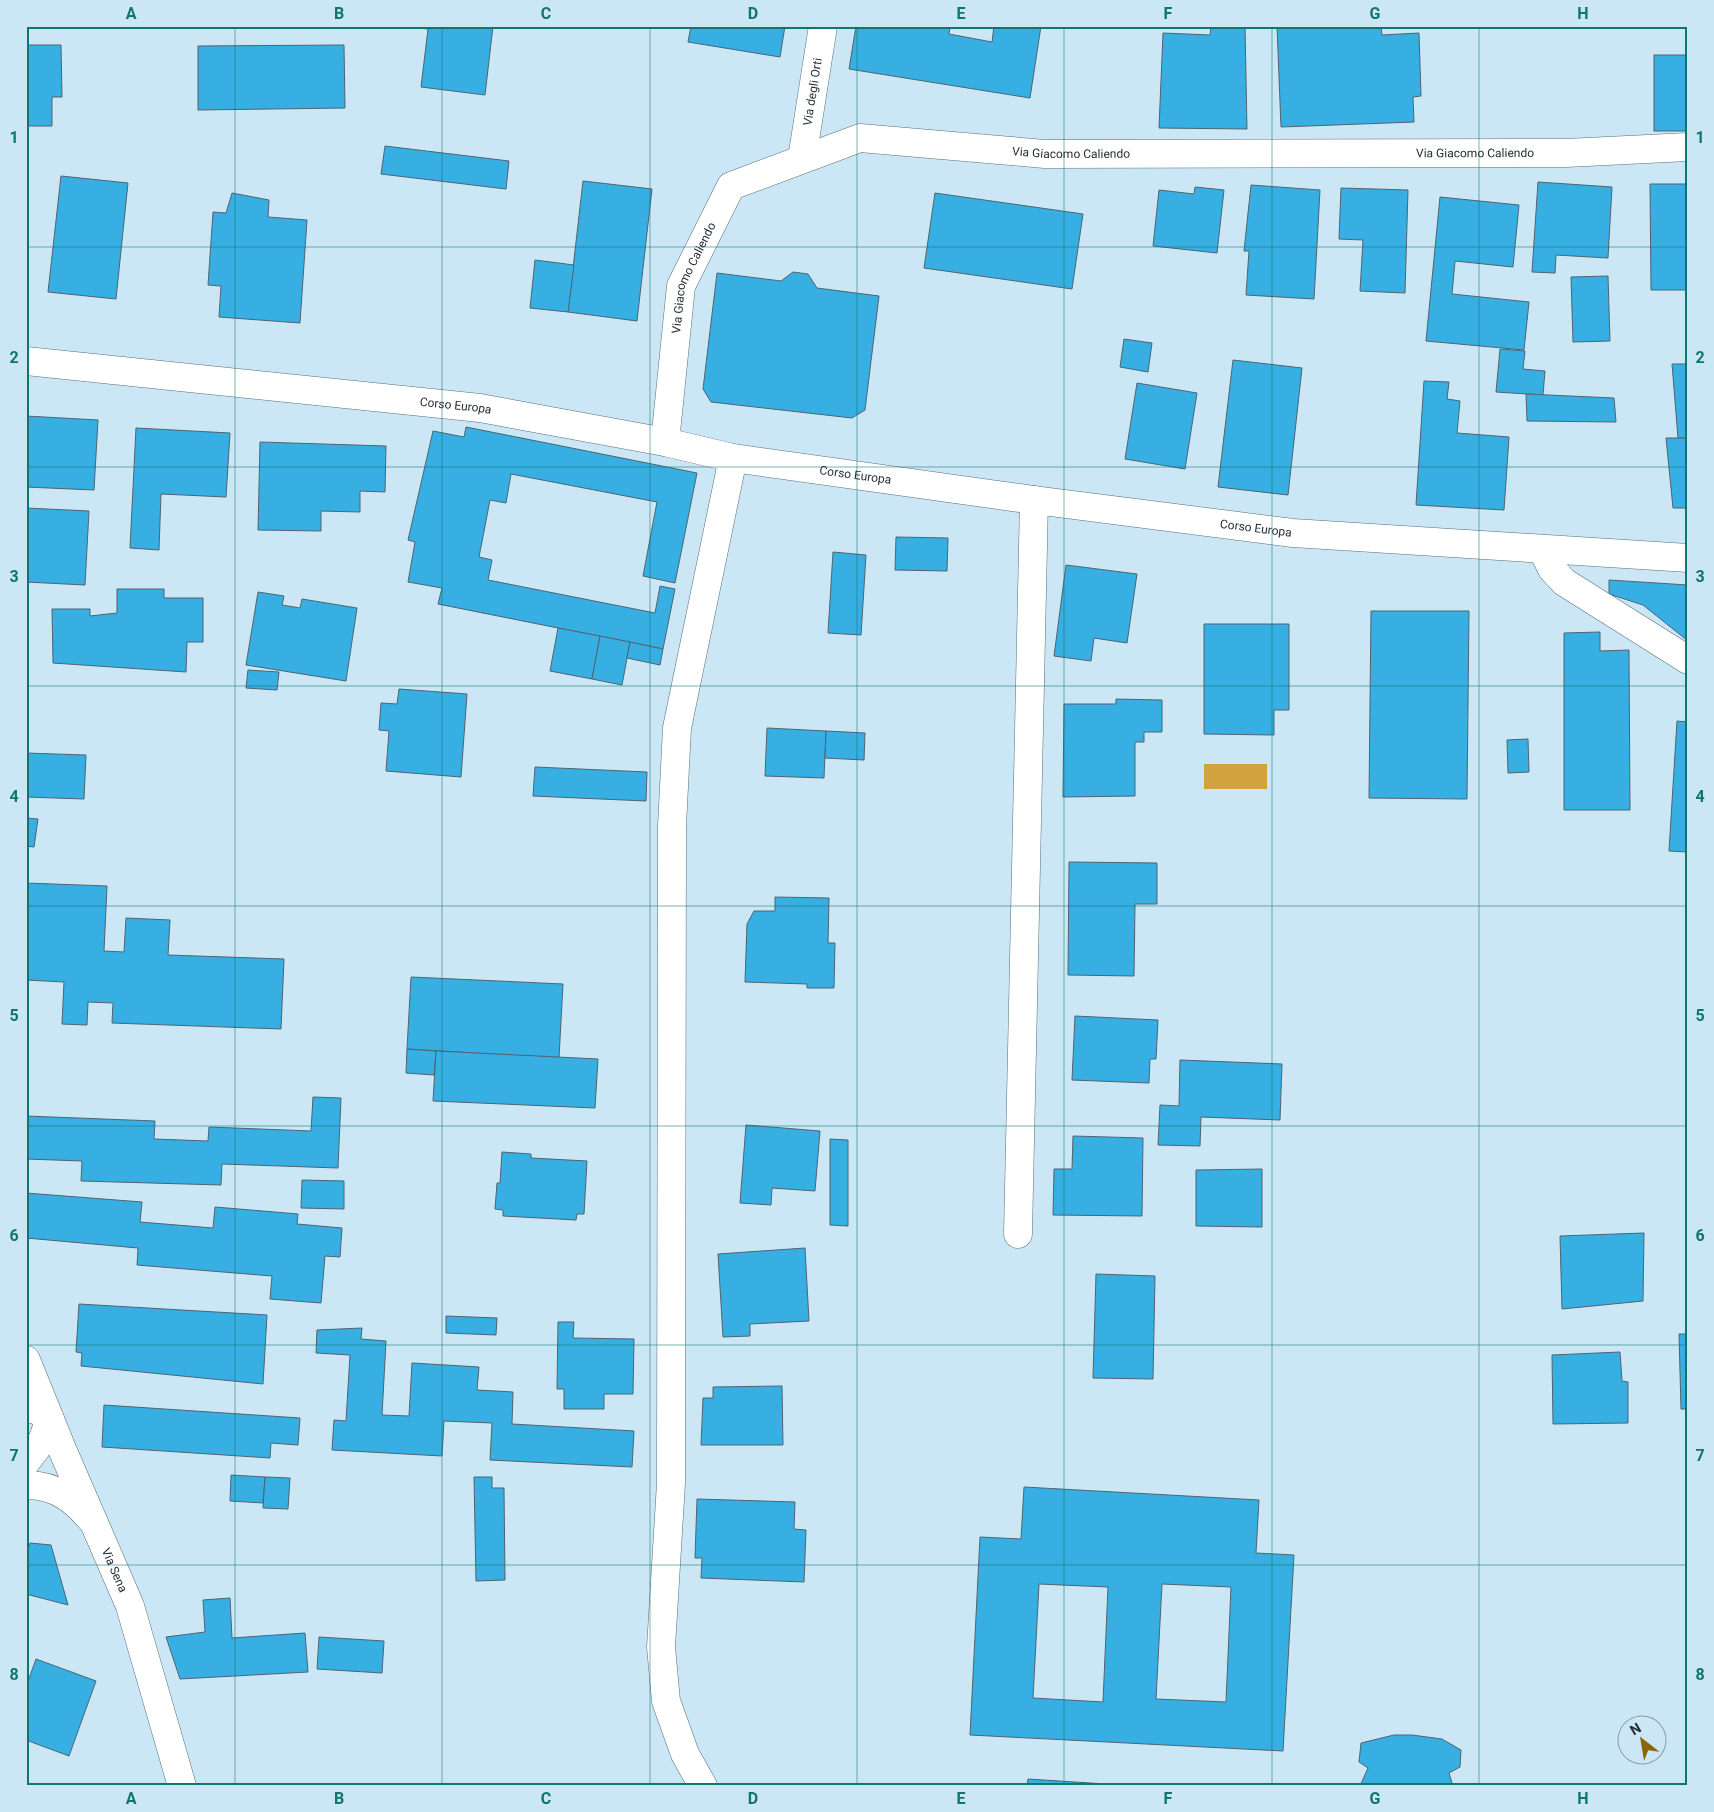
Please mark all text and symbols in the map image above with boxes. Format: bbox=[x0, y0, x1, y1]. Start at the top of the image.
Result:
text: A bbox=[126, 4, 137, 23]
text: B bbox=[334, 4, 344, 23]
text: C bbox=[541, 4, 551, 23]
text: D bbox=[748, 4, 758, 23]
text: E bbox=[957, 4, 966, 23]
text: F bbox=[1164, 4, 1173, 23]
text: G bbox=[1370, 4, 1381, 23]
text: H bbox=[1577, 4, 1589, 23]
street label: Via degli Orti bbox=[800, 57, 825, 127]
text: 1 bbox=[9, 128, 19, 147]
text: 1 bbox=[1695, 128, 1705, 147]
street label: Via Giacomo Caliendo bbox=[1012, 144, 1130, 161]
street label: Via Giacomo Caliendo bbox=[1416, 146, 1534, 160]
street label: Via Giacomo Caliendo bbox=[669, 220, 719, 334]
text: 2 bbox=[9, 348, 19, 367]
text: 2 bbox=[1695, 348, 1705, 367]
street label: Corso Europa bbox=[419, 395, 493, 417]
street label: Corso Europa bbox=[819, 463, 892, 487]
street label: Corso Europa bbox=[1219, 517, 1293, 540]
text: 3 bbox=[9, 567, 19, 586]
text: 3 bbox=[1695, 567, 1705, 586]
text: 4 bbox=[9, 787, 19, 806]
text: 4 bbox=[1695, 787, 1705, 806]
text: 5 bbox=[9, 1006, 19, 1025]
text: 5 bbox=[1695, 1006, 1705, 1025]
text: 6 bbox=[9, 1226, 19, 1245]
text: 6 bbox=[1695, 1226, 1705, 1245]
text: 7 bbox=[9, 1446, 19, 1465]
text: 7 bbox=[1695, 1446, 1705, 1465]
street label: Via Sena bbox=[99, 1546, 130, 1594]
text: 8 bbox=[9, 1665, 19, 1684]
text: 8 bbox=[1695, 1665, 1705, 1684]
north arrow bbox=[1616, 1714, 1666, 1764]
text: N bbox=[1627, 1719, 1644, 1738]
text: A bbox=[126, 1789, 137, 1808]
text: B bbox=[334, 1789, 344, 1808]
text: C bbox=[541, 1789, 551, 1808]
text: D bbox=[748, 1789, 758, 1808]
text: E bbox=[957, 1789, 966, 1808]
text: F bbox=[1164, 1789, 1173, 1808]
text: G bbox=[1370, 1789, 1381, 1808]
text: H bbox=[1577, 1789, 1589, 1808]

